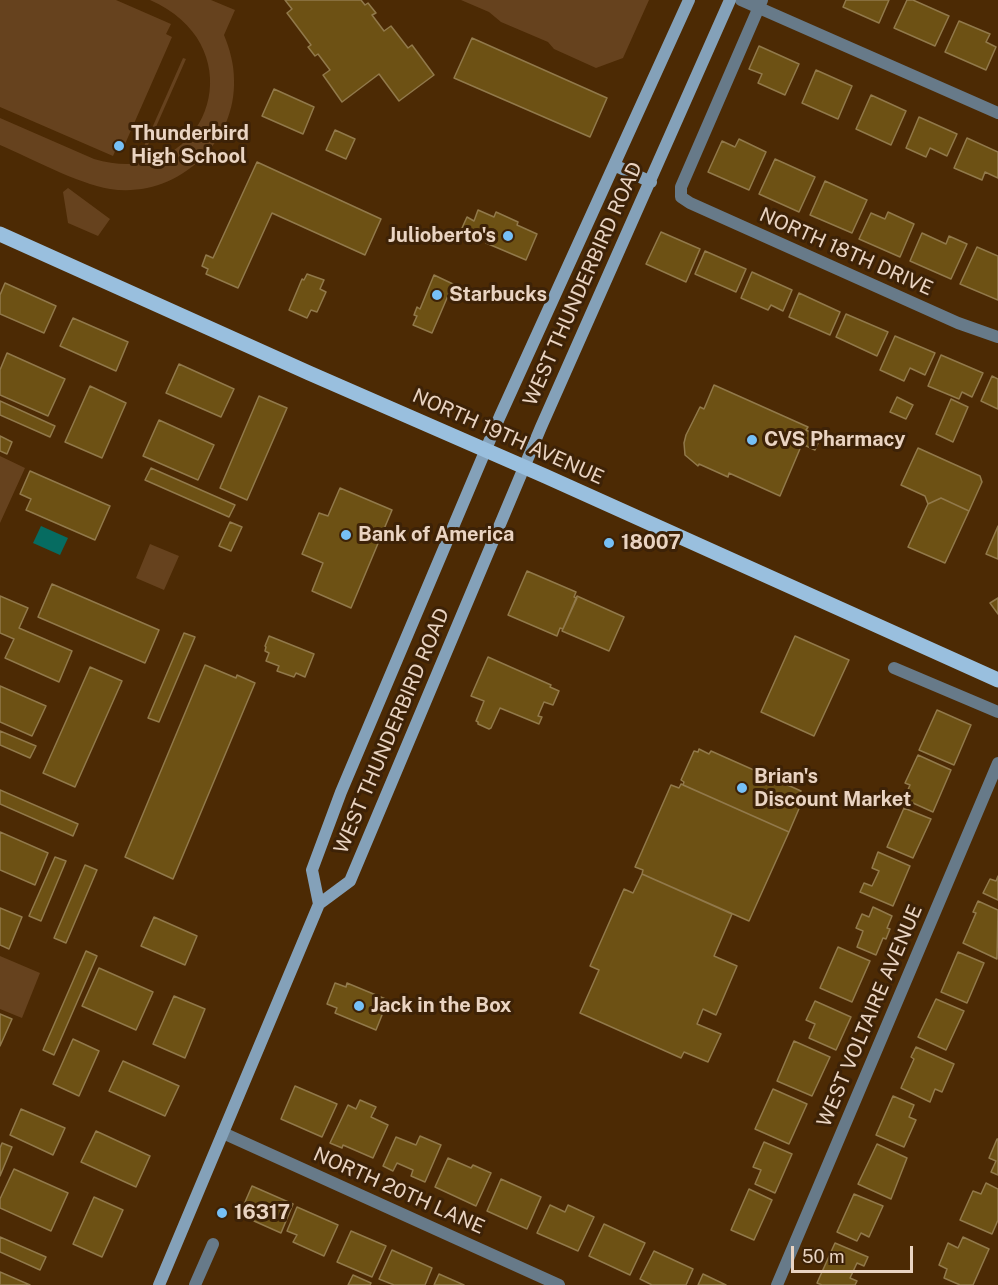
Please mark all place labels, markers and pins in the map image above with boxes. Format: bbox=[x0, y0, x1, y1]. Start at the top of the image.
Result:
place label: Thunderbird High School bbox=[131, 122, 249, 169]
marker: Thunderbird High School bbox=[112, 139, 126, 153]
place label: Julioberto's bbox=[388, 224, 496, 248]
marker: Julioberto's bbox=[501, 229, 515, 243]
place label: Starbucks bbox=[449, 283, 547, 307]
marker: Starbucks bbox=[430, 288, 444, 302]
place label: CVS Pharmacy bbox=[764, 428, 905, 452]
marker: CVS Pharmacy bbox=[745, 433, 759, 447]
place label: Bank of America bbox=[358, 523, 514, 547]
marker: Bank of America bbox=[339, 528, 353, 542]
place label: 18007 bbox=[621, 531, 681, 555]
marker: 18007 bbox=[602, 536, 616, 550]
place label: Brian's Discount Market bbox=[754, 765, 911, 812]
marker: Brian's Discount Market bbox=[735, 781, 749, 795]
place label: Jack in the Box bbox=[371, 994, 512, 1018]
marker: Jack in the Box bbox=[352, 999, 366, 1013]
place label: 16317 bbox=[234, 1201, 290, 1225]
marker: 16317 bbox=[215, 1206, 229, 1220]

